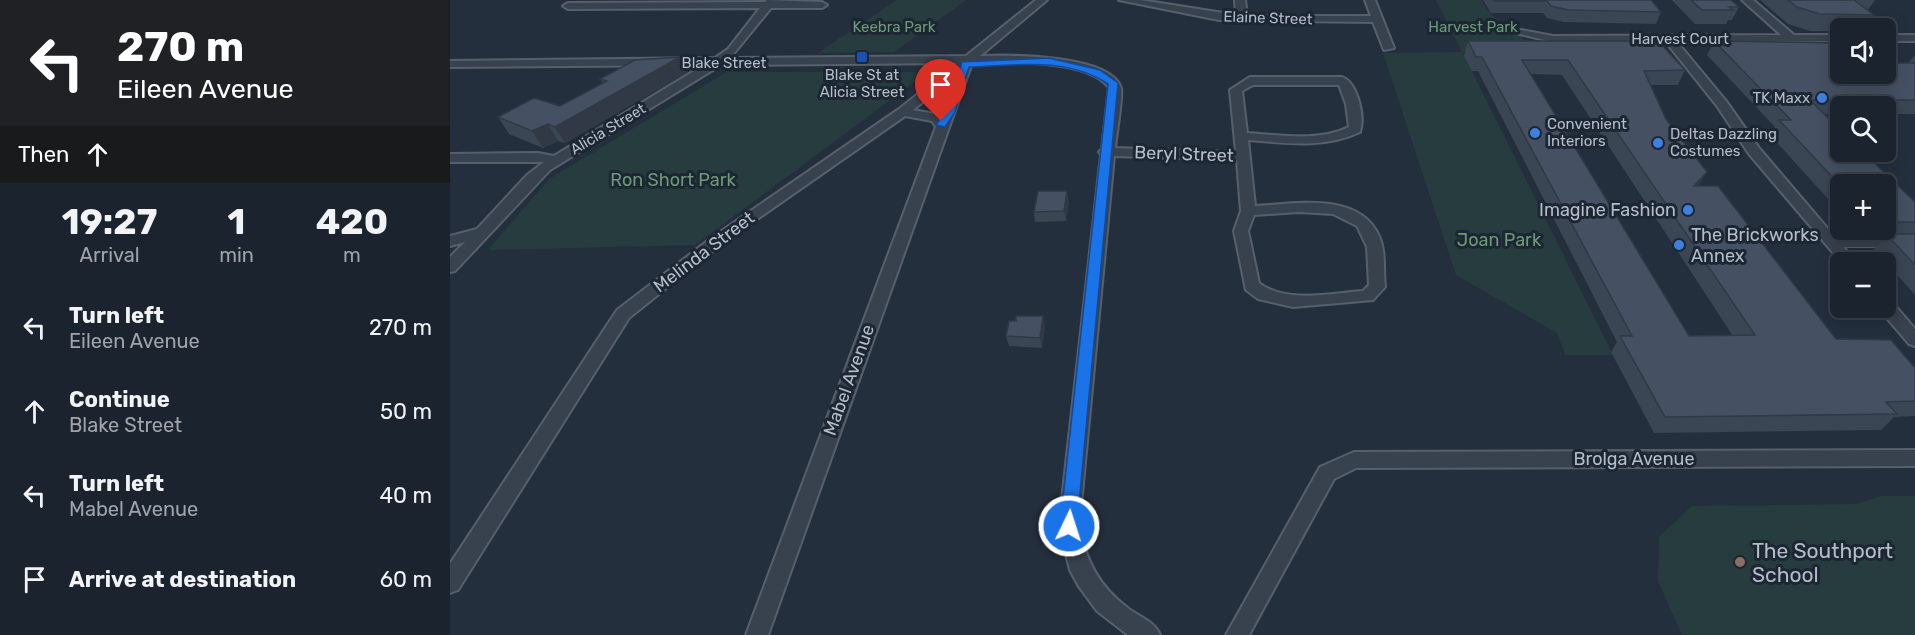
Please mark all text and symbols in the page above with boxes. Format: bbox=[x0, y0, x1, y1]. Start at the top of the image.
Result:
street label: Elaine Street bbox=[1223, 7, 1313, 29]
park label: Keebra Park bbox=[852, 18, 936, 36]
park label: Harvest Park bbox=[1428, 18, 1518, 36]
map controls bbox=[1830, 18, 1896, 318]
button: sound bbox=[1830, 18, 1896, 84]
text: 270 m bbox=[117, 22, 244, 72]
icon: left bbox=[18, 24, 96, 102]
street label: Harvest Court bbox=[1631, 30, 1729, 48]
marker: Blake St at Alicia Street bbox=[855, 50, 869, 64]
street label: Blake Street bbox=[682, 54, 767, 72]
pin bbox=[915, 59, 966, 121]
place label: Blake St at Alicia Street bbox=[820, 66, 904, 101]
icon: arrive bbox=[924, 68, 957, 101]
text: Eileen Avenue bbox=[117, 73, 294, 105]
place label: TK Maxx bbox=[1752, 89, 1810, 107]
marker: TK Maxx bbox=[1815, 91, 1829, 105]
button: search bbox=[1830, 96, 1896, 162]
street label: Alicia Street bbox=[567, 99, 649, 158]
place label: Convenient Interiors bbox=[1547, 115, 1627, 150]
place label: Deltas Dazzling Costumes bbox=[1670, 125, 1777, 160]
marker: Convenient Interiors bbox=[1528, 126, 1542, 140]
marker: Deltas Dazzling Costumes bbox=[1651, 136, 1665, 150]
icon: ahead bbox=[81, 138, 114, 171]
text: Then bbox=[18, 141, 69, 168]
street label: Beryl Street bbox=[1134, 141, 1234, 167]
park label: Ron Short Park bbox=[610, 169, 736, 191]
button: + bbox=[1830, 174, 1896, 240]
place label: Imagine Fashion bbox=[1539, 199, 1676, 221]
text: 19:27 bbox=[62, 200, 157, 243]
text: 1 bbox=[228, 200, 245, 243]
text: 420 bbox=[316, 200, 388, 243]
marker: Imagine Fashion bbox=[1681, 203, 1695, 217]
street label: Melinda Street bbox=[649, 207, 759, 297]
place label: The Brickworks Annex bbox=[1691, 224, 1819, 267]
park label: Joan Park bbox=[1457, 229, 1542, 251]
marker: The Brickworks Annex bbox=[1672, 238, 1686, 252]
text: Arrival bbox=[80, 243, 140, 267]
text: min bbox=[219, 243, 254, 267]
text: m bbox=[343, 243, 361, 267]
button: − bbox=[1830, 252, 1896, 318]
text: Turn left bbox=[69, 302, 164, 329]
icon: left bbox=[18, 311, 51, 344]
text: 270 m bbox=[369, 314, 432, 341]
street label: Mabel Avenue bbox=[819, 322, 879, 438]
text: Eileen Avenue bbox=[69, 329, 200, 353]
text: Continue bbox=[69, 386, 170, 413]
icon: ahead bbox=[18, 395, 51, 428]
text: 50 m bbox=[380, 398, 432, 425]
text: Blake Street bbox=[69, 413, 182, 437]
street label: Brolga Avenue bbox=[1573, 448, 1695, 470]
text: Turn left bbox=[69, 470, 164, 497]
icon: left bbox=[18, 479, 51, 512]
text: 40 m bbox=[379, 482, 432, 509]
position arrow bbox=[1037, 494, 1101, 558]
text: Mabel Avenue bbox=[69, 497, 198, 521]
place label: The Southport School bbox=[1752, 538, 1893, 587]
marker: The Southport School bbox=[1733, 555, 1747, 569]
icon: arrive bbox=[18, 563, 51, 596]
text: Arrive at destination bbox=[69, 566, 296, 593]
text: 60 m bbox=[380, 566, 432, 593]

